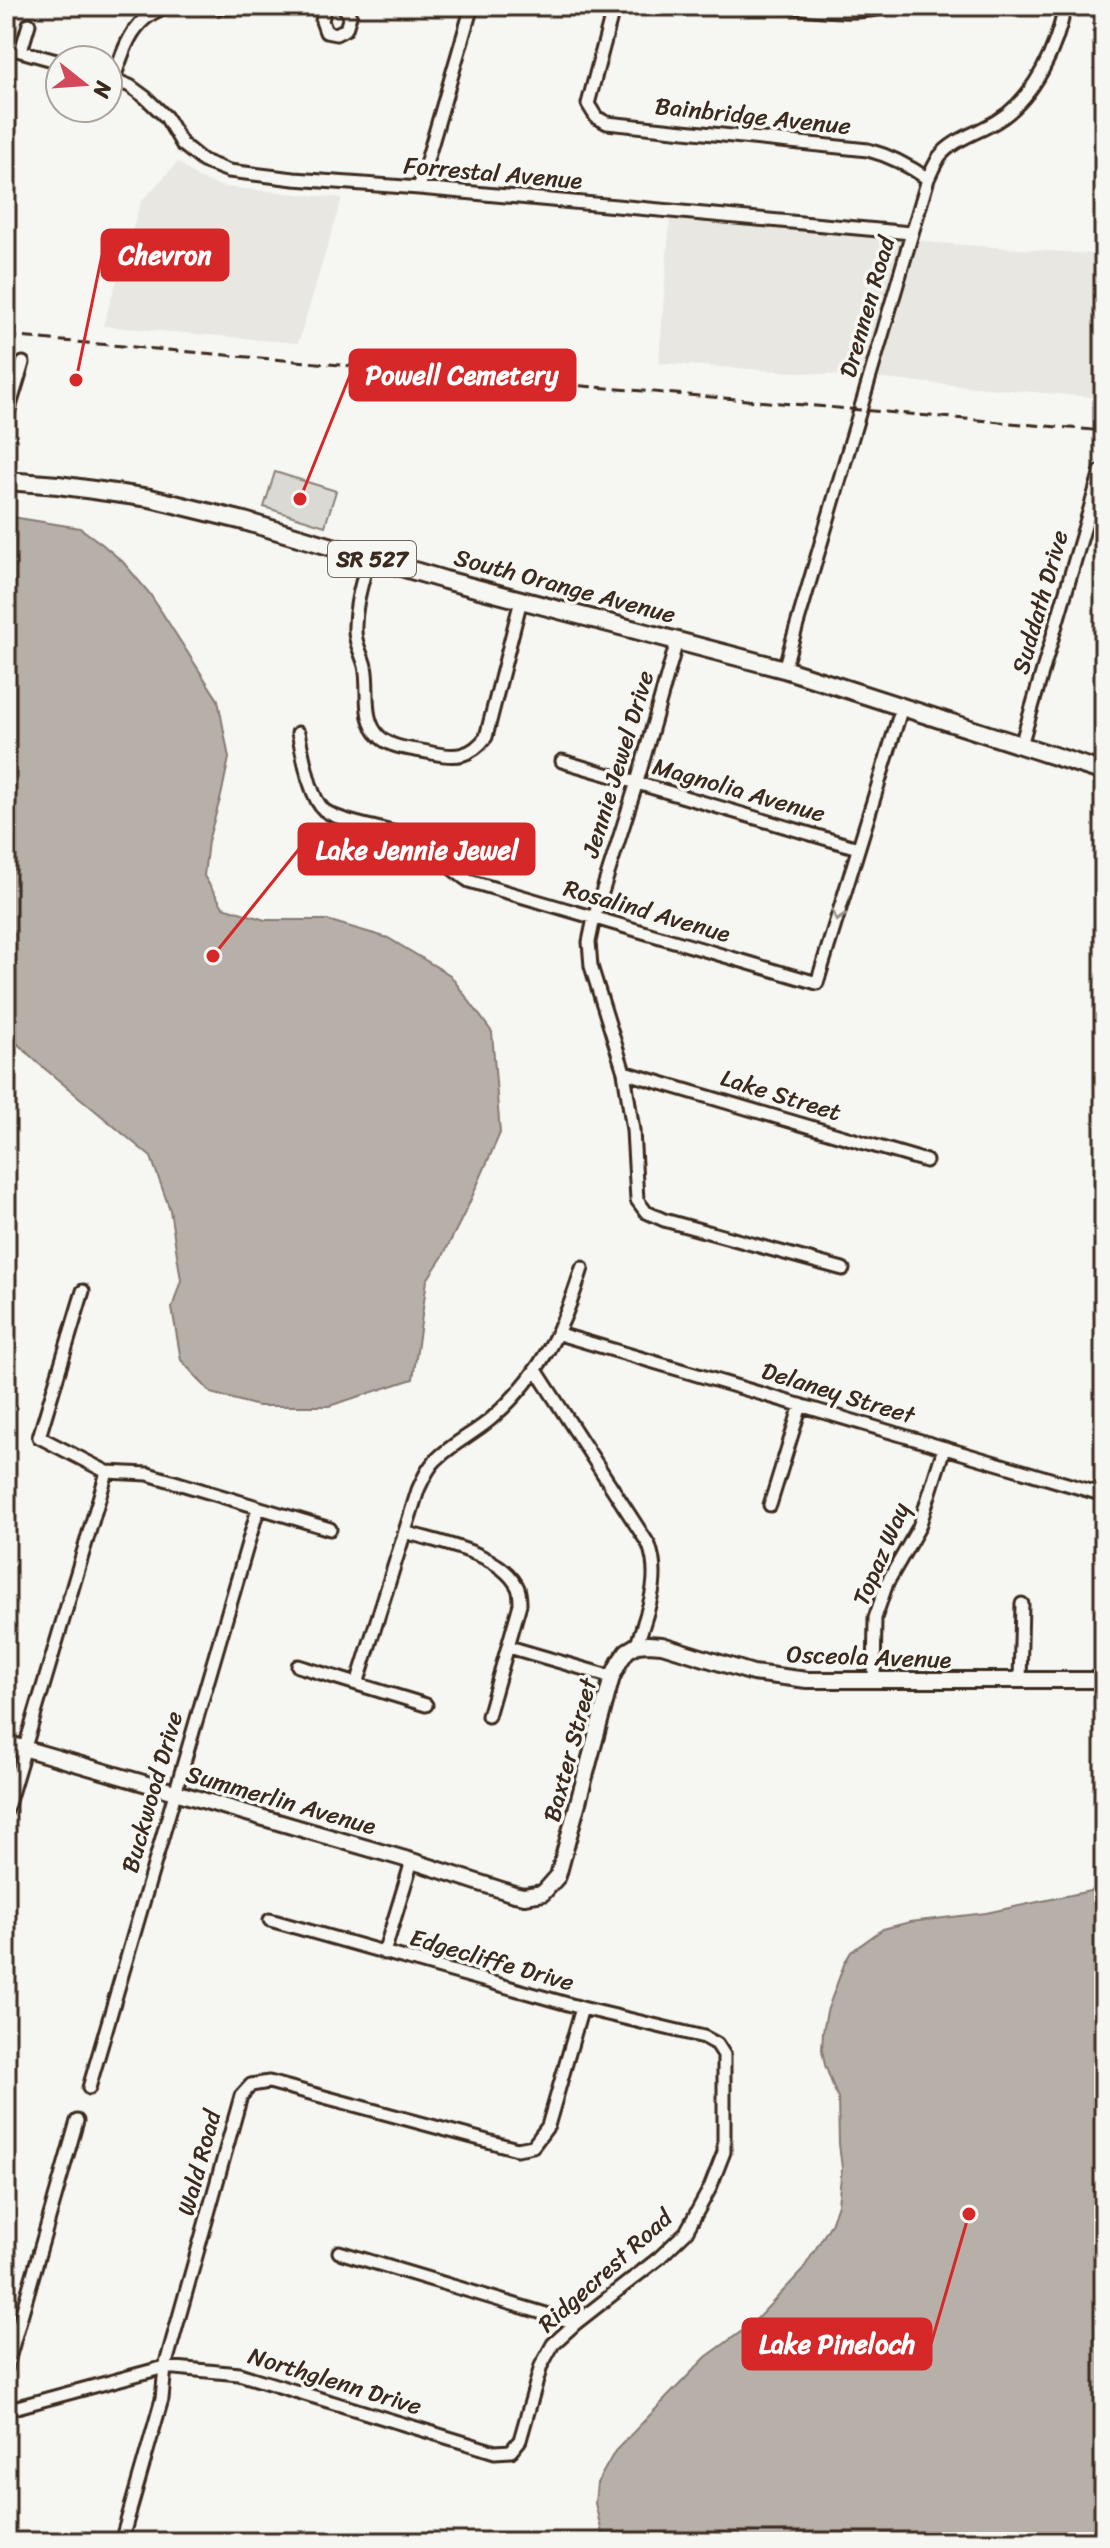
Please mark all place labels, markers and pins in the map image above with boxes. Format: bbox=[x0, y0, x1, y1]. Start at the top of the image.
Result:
callout: Chevron bbox=[102, 230, 228, 280]
callout: Powell Cemetery bbox=[350, 350, 575, 400]
callout: Lake Jennie Jewel bbox=[299, 824, 534, 874]
callout: Lake Pineloch bbox=[743, 2319, 931, 2369]

